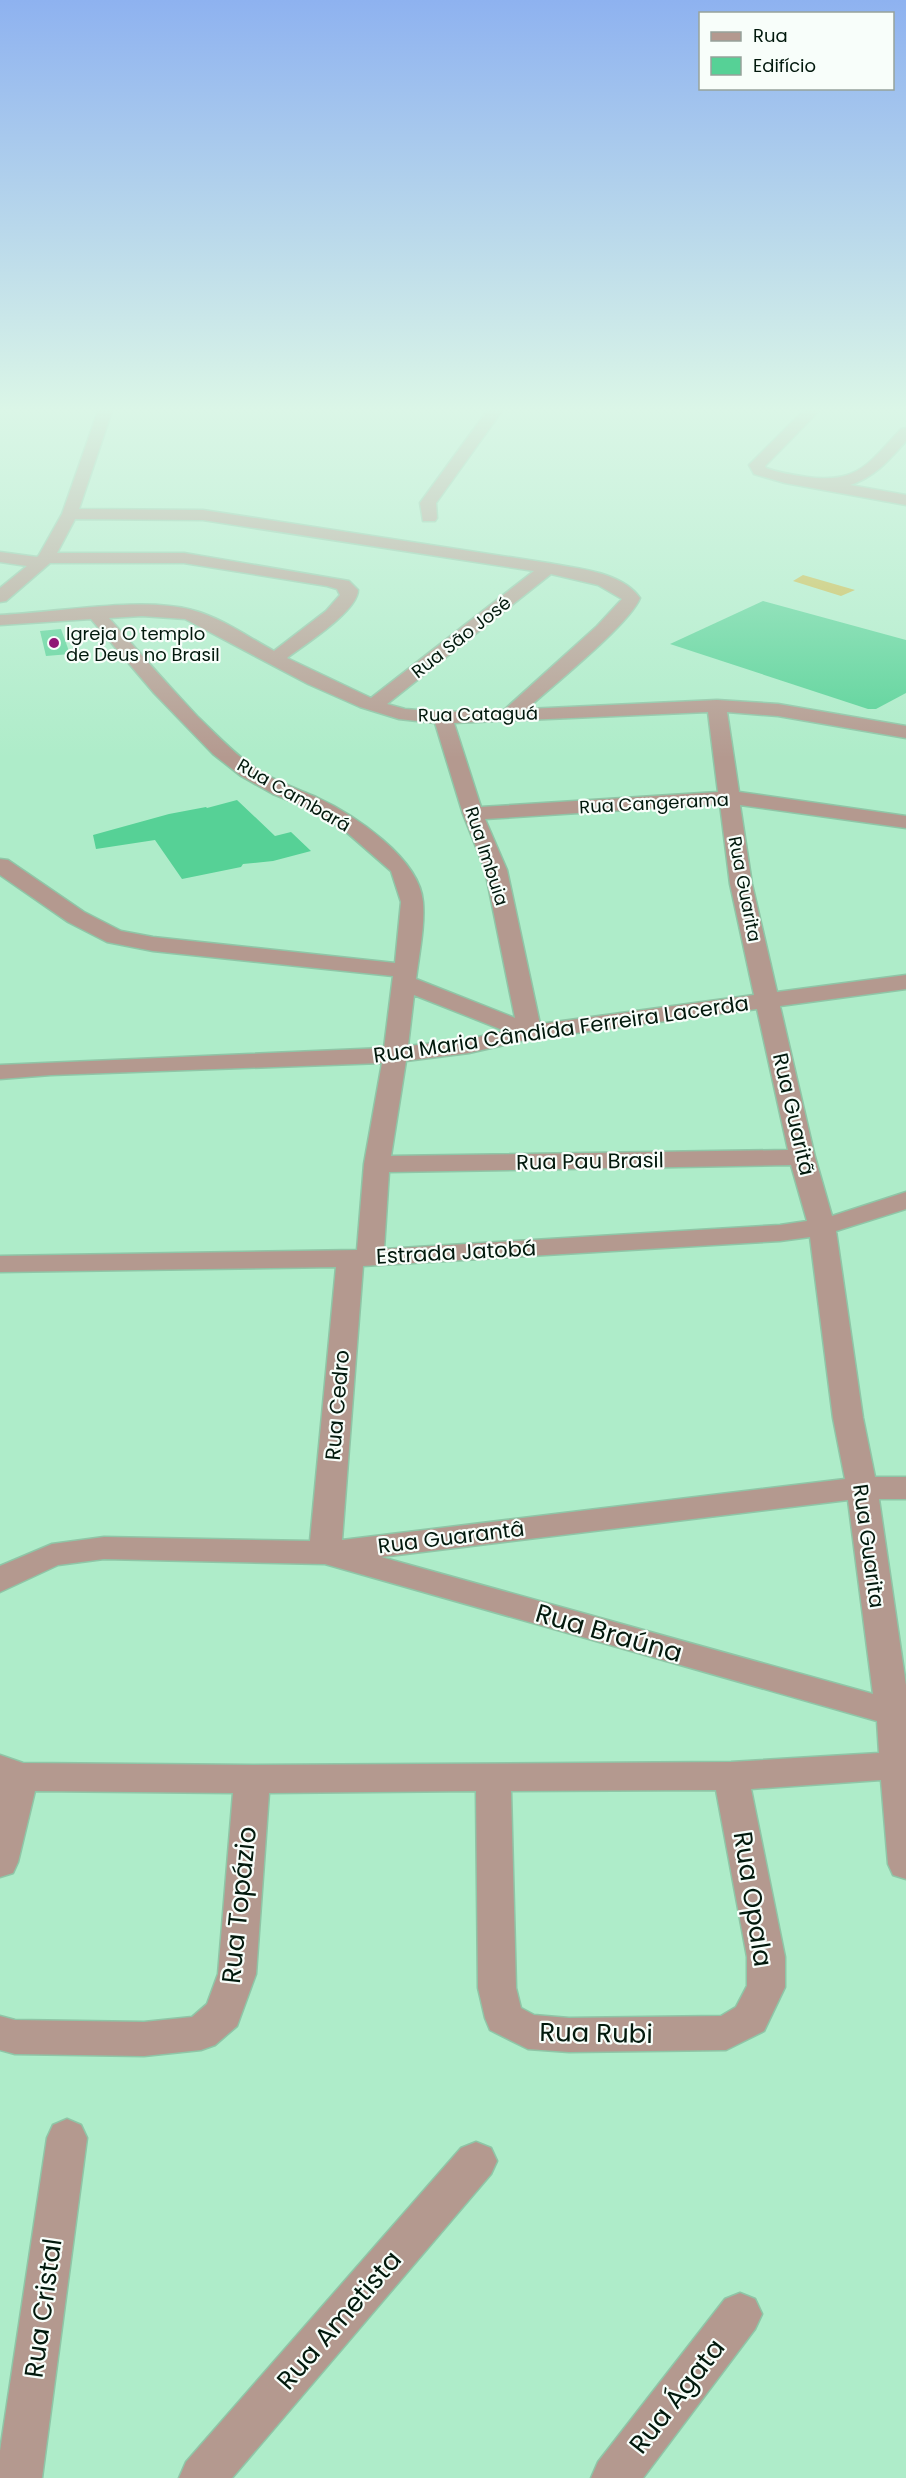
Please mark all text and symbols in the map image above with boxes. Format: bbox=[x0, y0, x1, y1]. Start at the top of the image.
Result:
legend bbox=[699, 12, 894, 90]
text: Rua bbox=[753, 23, 788, 48]
text: Edifício bbox=[753, 53, 816, 78]
street label: Rua São José bbox=[406, 590, 516, 684]
place label: Igreja O templo de Deus no Brasil bbox=[66, 621, 220, 667]
marker: Igreja O templo de Deus no Brasil bbox=[47, 636, 61, 650]
street label: Rua Cataguá bbox=[418, 700, 538, 728]
street label: Rua Cambará bbox=[233, 752, 355, 838]
street label: Rua Cangerama bbox=[578, 787, 730, 819]
street label: Rua Imbuia bbox=[459, 803, 515, 909]
street label: Rua Guarita bbox=[723, 834, 767, 944]
street label: Rua Maria Cândida Ferreira Lacerda bbox=[371, 988, 751, 1070]
street label: Rua Guaritã bbox=[766, 1050, 822, 1178]
street label: Rua Pau Brasil bbox=[516, 1145, 664, 1177]
street label: Estrada Jatobá bbox=[375, 1233, 537, 1271]
street label: Rua Cedro bbox=[318, 1349, 356, 1461]
street label: Rua Guarita bbox=[846, 1482, 892, 1610]
street label: Rua Guarantâ bbox=[376, 1514, 526, 1560]
street label: Rua Braúna bbox=[531, 1595, 687, 1671]
street label: Rua Topázio bbox=[213, 1825, 265, 1985]
street label: Rua Opala bbox=[725, 1829, 781, 1969]
street label: Rua Rubi bbox=[539, 2014, 653, 2052]
street label: Rua Cristal bbox=[15, 2236, 71, 2380]
street label: Rua Ametista bbox=[268, 2243, 410, 2397]
street label: Rua Ágata bbox=[621, 2331, 733, 2461]

